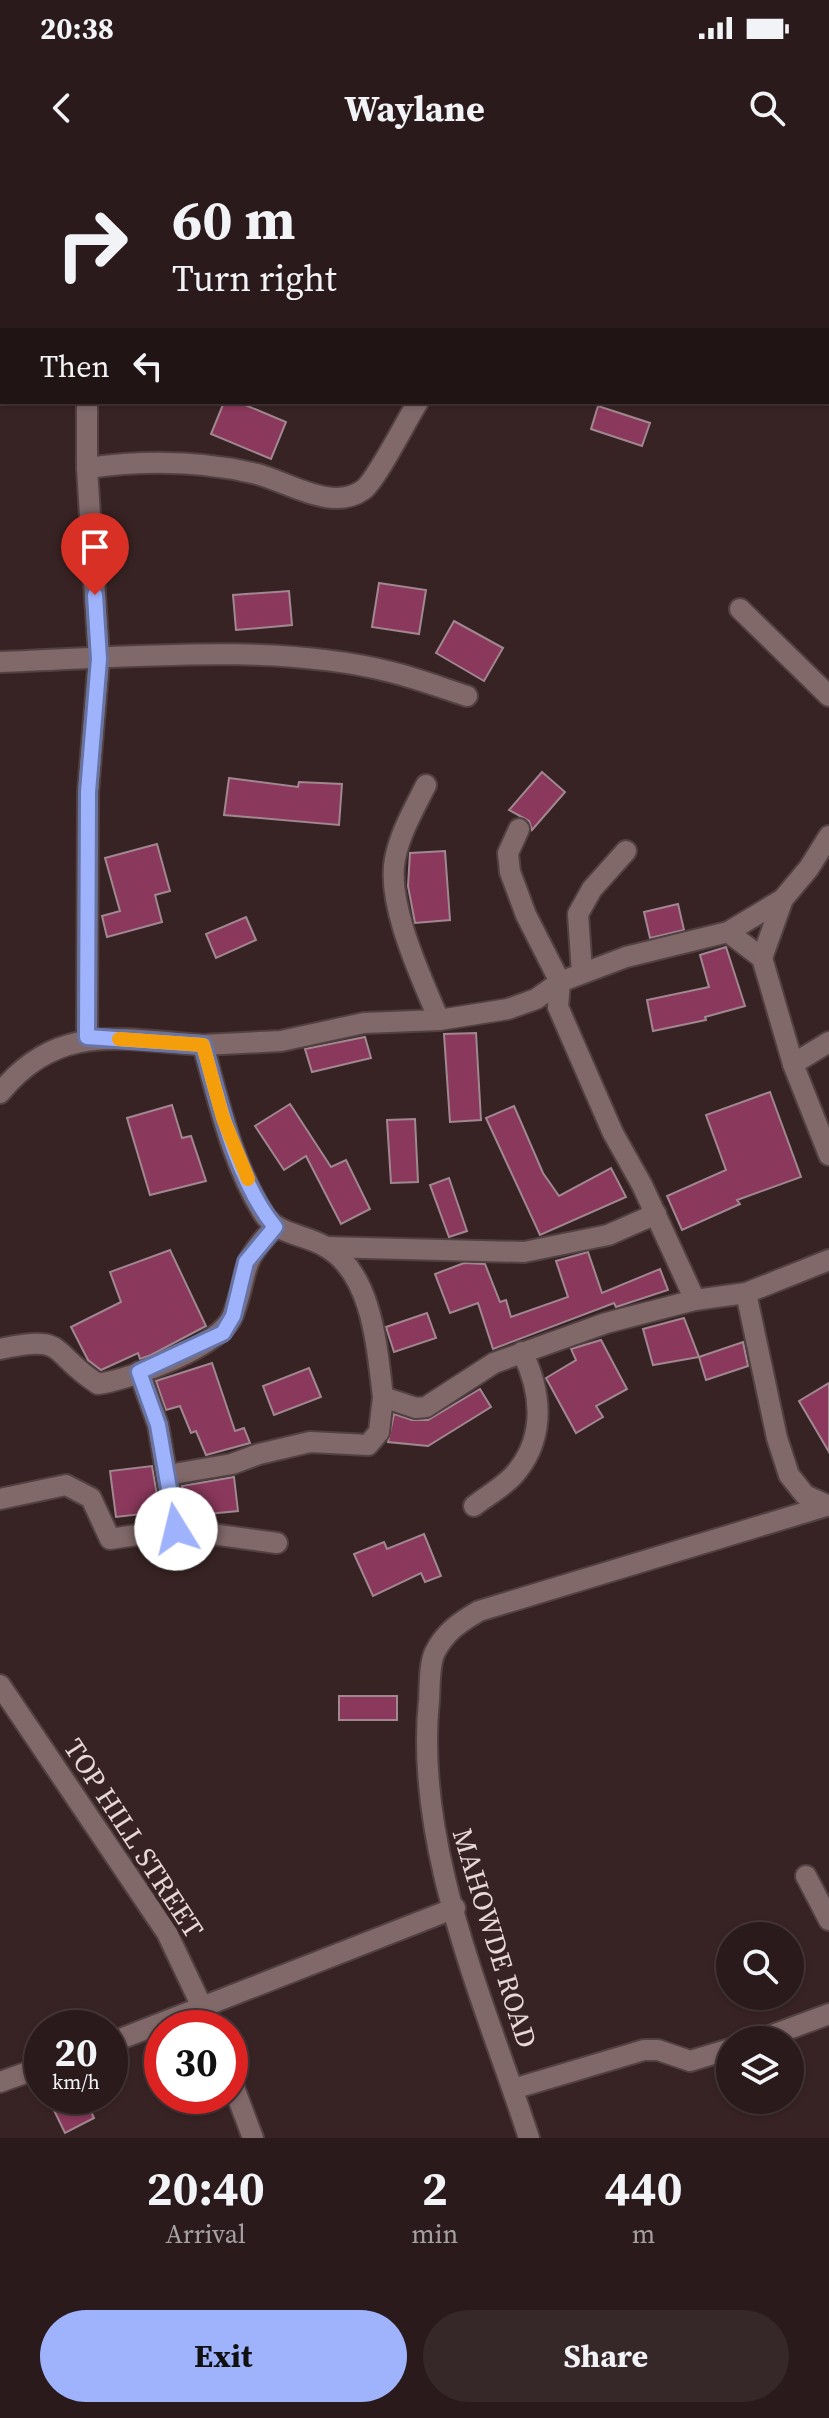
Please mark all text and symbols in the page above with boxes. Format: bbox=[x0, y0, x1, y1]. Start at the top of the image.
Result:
text: 20:38 bbox=[40, 8, 114, 49]
text: Waylane bbox=[344, 84, 485, 133]
icon: back bbox=[40, 86, 84, 130]
icon: search bbox=[745, 86, 789, 130]
text: 60 m bbox=[172, 181, 295, 258]
icon: right bbox=[40, 192, 144, 296]
text: Turn right bbox=[172, 254, 337, 303]
icon: left bbox=[126, 344, 170, 388]
text: Then bbox=[40, 346, 110, 387]
pin bbox=[61, 513, 129, 595]
icon: arrive bbox=[73, 525, 117, 569]
position arrow bbox=[134, 1487, 218, 1571]
street label: TOP HILL STREET bbox=[55, 1731, 213, 1945]
street label: MAHOWDE ROAD bbox=[444, 1824, 546, 2052]
map controls bbox=[716, 1922, 804, 2114]
button: search bbox=[716, 1922, 804, 2010]
speed limit sign: 30 bbox=[144, 2010, 248, 2114]
text: 20 bbox=[54, 2025, 98, 2079]
button: layers bbox=[716, 2026, 804, 2114]
text: km/h bbox=[52, 2068, 100, 2096]
text: 20:40 bbox=[146, 2155, 265, 2221]
text: 2 bbox=[422, 2155, 448, 2221]
text: 440 bbox=[605, 2155, 683, 2221]
text: Arrival bbox=[165, 2216, 246, 2252]
text: min bbox=[411, 2216, 458, 2252]
text: m bbox=[632, 2216, 655, 2252]
button: Exit bbox=[40, 2310, 407, 2402]
button: Share bbox=[423, 2310, 789, 2402]

